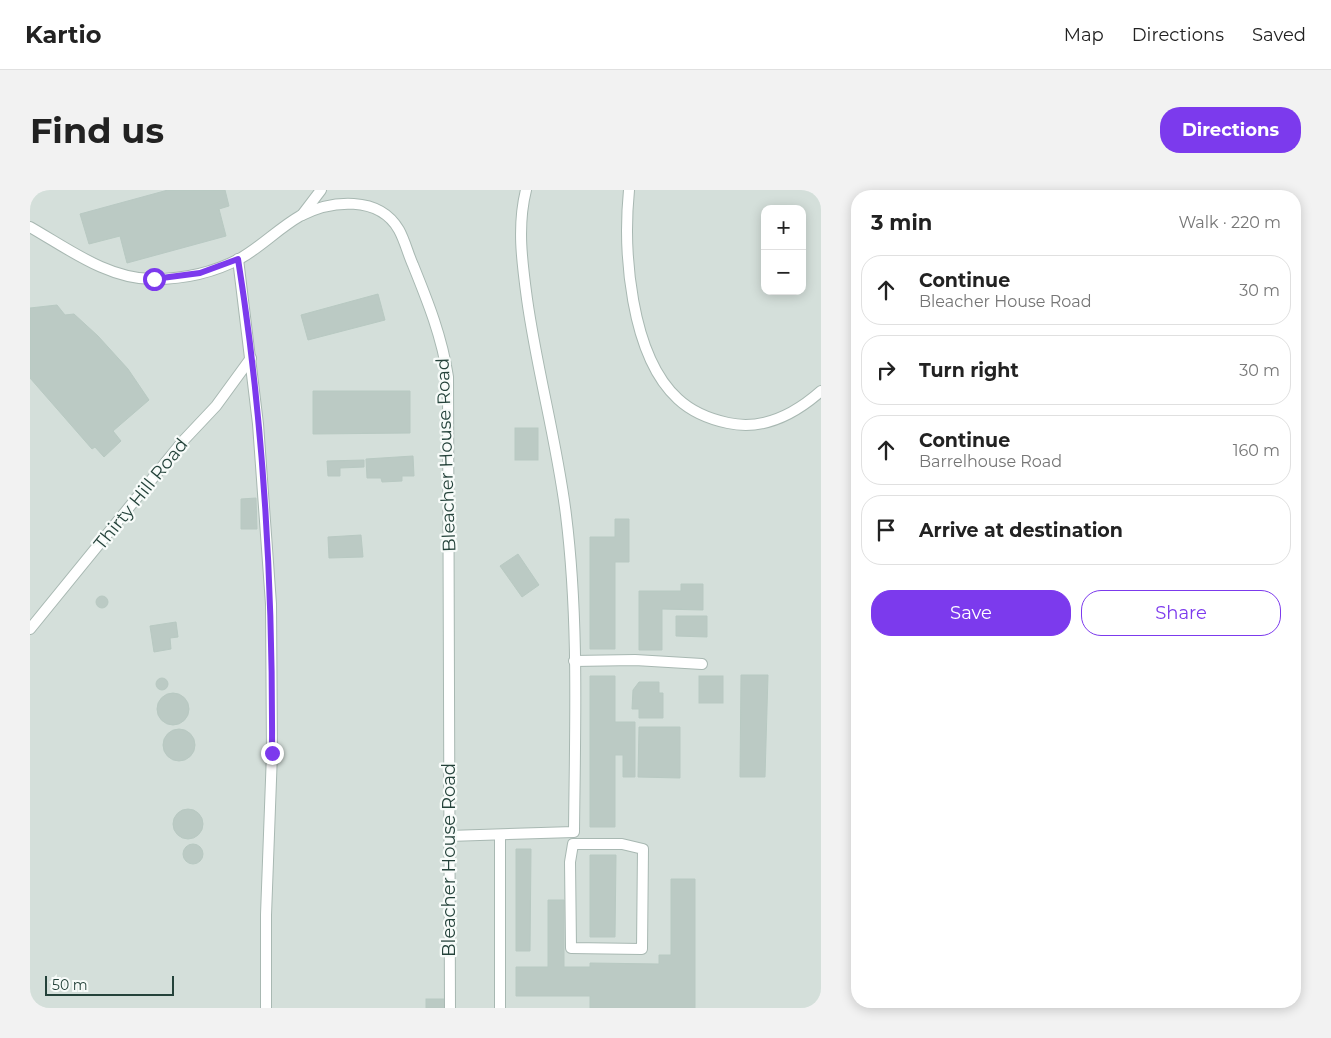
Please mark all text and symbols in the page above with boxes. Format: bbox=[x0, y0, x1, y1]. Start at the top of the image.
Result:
text: Kartio bbox=[25, 20, 101, 49]
text: Map bbox=[1064, 24, 1104, 46]
text: Directions bbox=[1132, 24, 1224, 46]
text: Saved bbox=[1252, 24, 1306, 46]
button: Directions bbox=[1160, 107, 1301, 153]
text: Find us bbox=[30, 109, 164, 152]
map controls bbox=[761, 205, 806, 295]
button: + bbox=[761, 205, 806, 250]
text: 3 min bbox=[871, 210, 932, 235]
text: Walk · 220 m bbox=[1178, 213, 1281, 232]
button: − bbox=[761, 250, 806, 295]
route start bbox=[143, 268, 166, 291]
text: Continue bbox=[919, 269, 1010, 292]
icon: ahead bbox=[872, 276, 900, 304]
text: 30 m bbox=[1239, 281, 1280, 300]
text: Bleacher House Road bbox=[919, 292, 1092, 311]
icon: right bbox=[872, 356, 900, 384]
street label: Bleacher House Road bbox=[432, 358, 460, 552]
text: Turn right bbox=[919, 359, 1019, 382]
text: 30 m bbox=[1239, 361, 1280, 380]
text: Continue bbox=[919, 429, 1010, 452]
street label: Thirty Hill Road bbox=[89, 434, 193, 554]
icon: ahead bbox=[872, 436, 900, 464]
text: 160 m bbox=[1233, 441, 1280, 460]
text: Barrelhouse Road bbox=[919, 452, 1062, 471]
icon: arrive bbox=[872, 516, 900, 544]
text: Arrive at destination bbox=[919, 519, 1123, 542]
button: Save bbox=[871, 590, 1071, 636]
button: Share bbox=[1081, 590, 1281, 636]
route end bbox=[261, 742, 284, 765]
street label: Bleacher House Road bbox=[438, 763, 460, 957]
scale bar bbox=[45, 973, 174, 996]
text: 50 m bbox=[52, 976, 88, 994]

